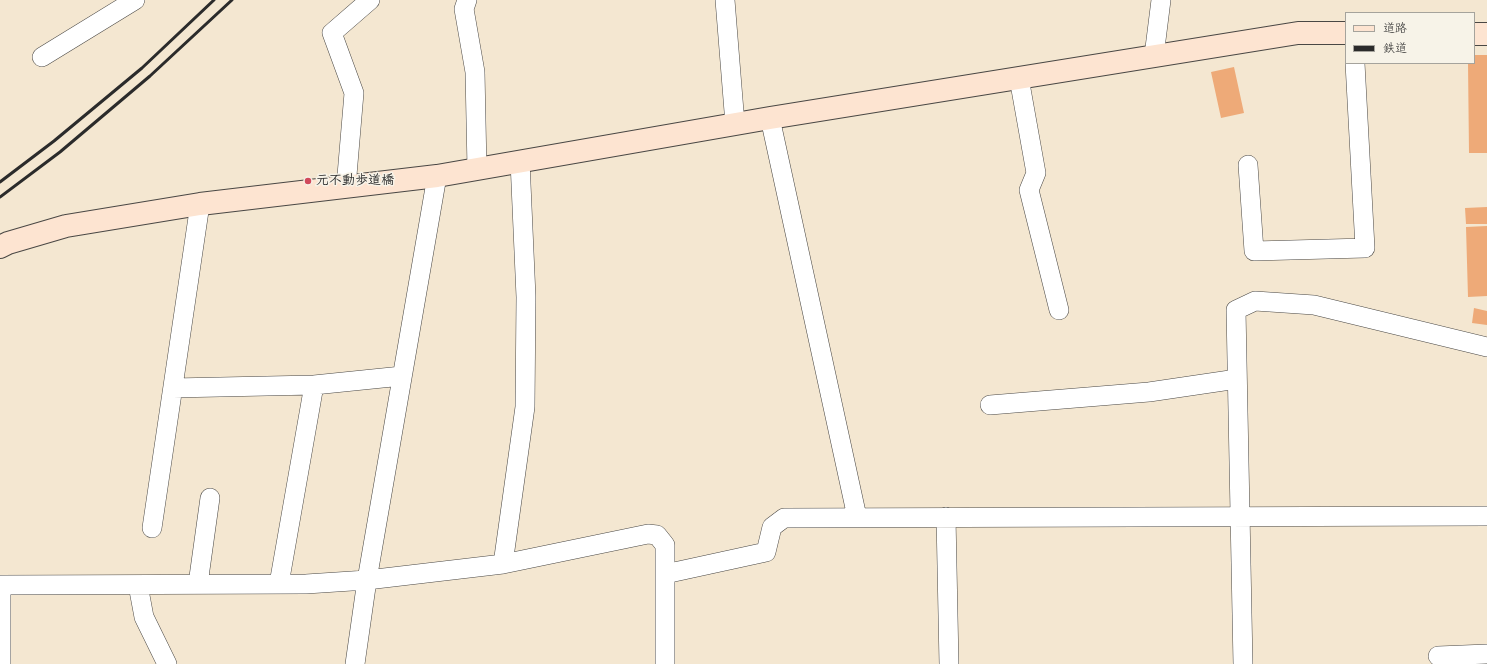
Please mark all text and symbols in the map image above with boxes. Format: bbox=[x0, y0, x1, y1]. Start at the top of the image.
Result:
legend bbox=[1345, 12, 1475, 64]
text: 道路 bbox=[1383, 17, 1407, 39]
text: 鉄道 bbox=[1383, 37, 1407, 59]
place label: 元不動歩道橋 bbox=[316, 173, 394, 189]
marker: 元不動歩道橋 bbox=[303, 176, 313, 186]

